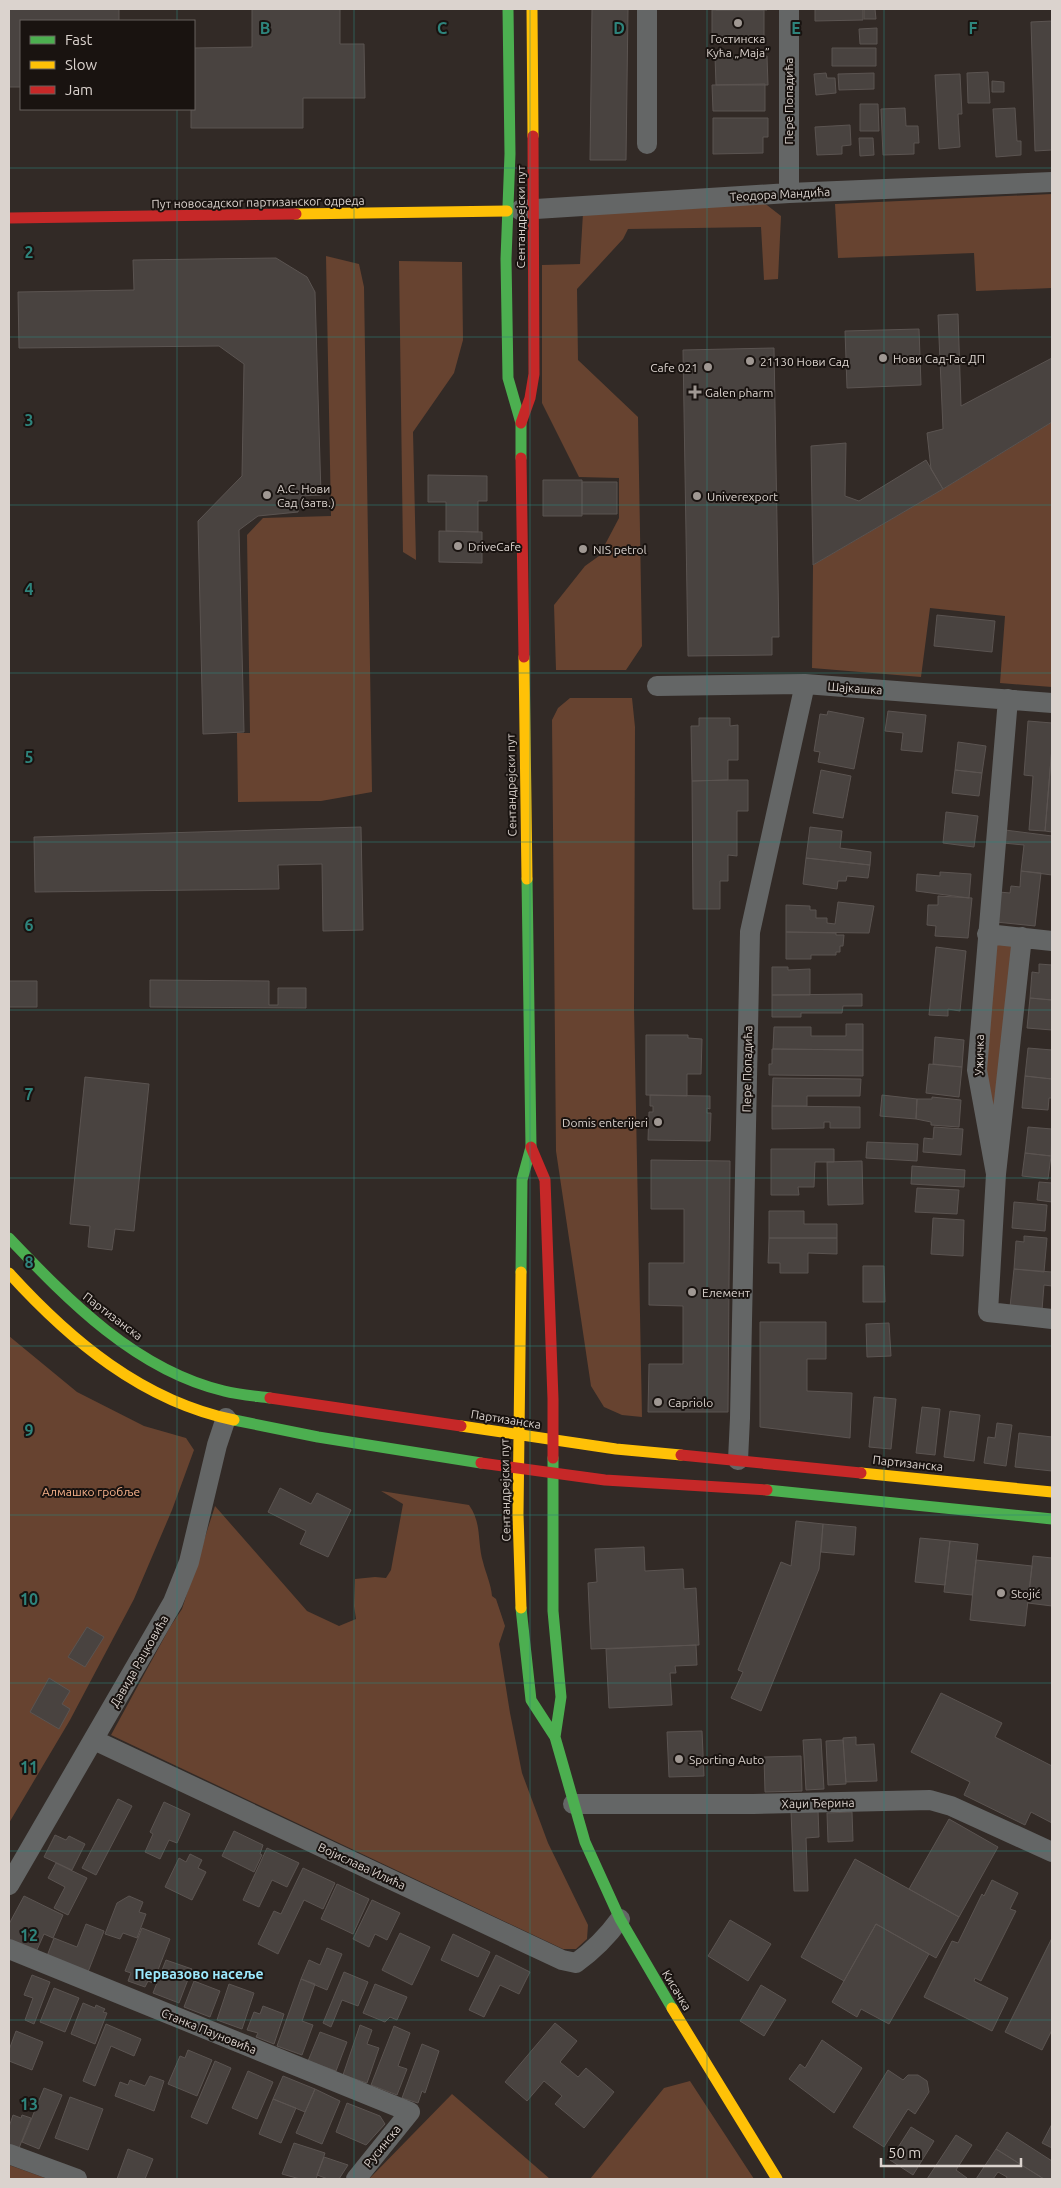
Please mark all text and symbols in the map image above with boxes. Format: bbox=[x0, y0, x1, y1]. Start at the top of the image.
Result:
marker: Гостинска Кућа „Маја” bbox=[732, 17, 744, 29]
text: B bbox=[260, 19, 270, 37]
text: C bbox=[437, 19, 447, 37]
text: D bbox=[613, 19, 625, 37]
text: E bbox=[791, 19, 801, 37]
text: F bbox=[969, 19, 978, 37]
legend bbox=[20, 20, 195, 110]
text: Fast bbox=[65, 31, 93, 48]
place label: Гостинска Кућа „Маја” bbox=[706, 32, 770, 59]
text: Slow bbox=[65, 56, 98, 73]
street label: Пере Попадића bbox=[782, 58, 795, 144]
text: Jam bbox=[65, 81, 93, 98]
street label: Сентандрејски пут bbox=[514, 165, 527, 268]
street label: Теодора Мандића bbox=[729, 185, 831, 203]
street label: Пут новосадског партизанског одреда bbox=[151, 194, 365, 210]
text: 2 bbox=[24, 243, 34, 261]
marker: Нови Сад-Гас ДП bbox=[877, 352, 889, 364]
place label: Нови Сад-Гас ДП bbox=[893, 352, 985, 365]
marker: 21130 Нови Сад bbox=[744, 355, 756, 367]
place label: 21130 Нови Сад bbox=[760, 355, 849, 368]
place label: Cafe 021 bbox=[650, 361, 698, 374]
marker: Cafe 021 bbox=[702, 361, 714, 373]
marker: Galen pharm bbox=[689, 386, 701, 398]
place label: Galen pharm bbox=[705, 386, 773, 399]
text: 3 bbox=[24, 411, 34, 429]
place label: А.С. Нови Сад (затв.) bbox=[277, 482, 335, 510]
marker: А.С. Нови Сад (затв.) bbox=[261, 489, 273, 501]
marker: Univerexport bbox=[691, 490, 703, 502]
place label: Univerexport bbox=[707, 490, 778, 503]
marker: DriveCafe bbox=[452, 540, 464, 552]
place label: DriveCafe bbox=[468, 540, 521, 553]
marker: NIS petrol bbox=[577, 543, 589, 555]
place label: NIS petrol bbox=[593, 543, 647, 556]
text: 4 bbox=[24, 580, 34, 598]
street label: Шајкашка bbox=[827, 680, 883, 696]
street label: Сентандрејски пут bbox=[504, 733, 518, 837]
text: 5 bbox=[24, 748, 34, 766]
text: 6 bbox=[24, 916, 34, 934]
street label: Пере Попадића bbox=[740, 1025, 754, 1113]
street label: Ужичка bbox=[972, 1034, 986, 1076]
text: 7 bbox=[24, 1085, 34, 1103]
place label: Domis enterijeri bbox=[562, 1116, 648, 1129]
marker: Domis enterijeri bbox=[652, 1116, 664, 1128]
text: 8 bbox=[24, 1253, 34, 1271]
marker: Елемент bbox=[686, 1286, 698, 1298]
place label: Елемент bbox=[702, 1286, 751, 1299]
street label: Партизанска bbox=[81, 1290, 145, 1342]
marker: Capriolo bbox=[652, 1396, 664, 1408]
place label: Capriolo bbox=[668, 1396, 713, 1409]
street label: Партизанска bbox=[470, 1407, 542, 1431]
text: 9 bbox=[24, 1421, 34, 1439]
street label: Сентандрејски пут bbox=[498, 1438, 512, 1542]
street label: Партизанска bbox=[872, 1453, 944, 1473]
park label: Алмашко гробље bbox=[42, 1485, 140, 1498]
marker: Stojić bbox=[995, 1587, 1007, 1599]
place label: Stojić bbox=[1011, 1587, 1041, 1600]
text: 10 bbox=[20, 1590, 38, 1608]
street label: Давида Рацковића bbox=[107, 1613, 171, 1709]
marker: Sporting Auto bbox=[673, 1753, 685, 1765]
place label: Sporting Auto bbox=[689, 1753, 764, 1766]
text: 11 bbox=[20, 1758, 38, 1776]
street label: Хаџи Ђерина bbox=[781, 1796, 855, 1810]
street label: Војислава Илића bbox=[316, 1840, 408, 1892]
text: 12 bbox=[20, 1926, 38, 1944]
district label: Первазово насеље bbox=[135, 1966, 263, 1982]
street label: Кисачка bbox=[660, 1967, 694, 2013]
street label: Станка Пауновића bbox=[159, 2006, 259, 2056]
text: 13 bbox=[20, 2095, 38, 2113]
street label: Русинска bbox=[361, 2122, 403, 2170]
scale bar bbox=[881, 2136, 1021, 2168]
text: 50 m bbox=[888, 2144, 921, 2161]

